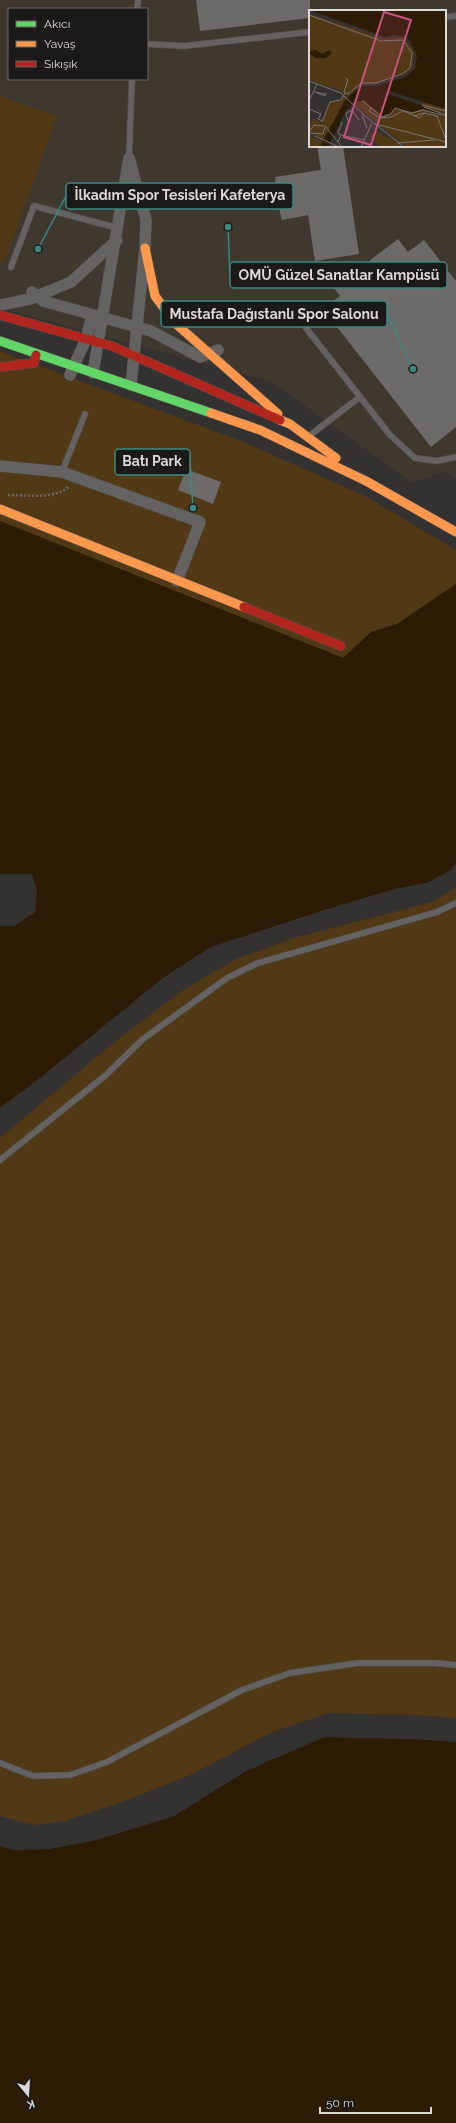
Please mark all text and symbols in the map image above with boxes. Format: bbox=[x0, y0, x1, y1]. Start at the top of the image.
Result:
legend bbox=[8, 8, 148, 80]
inset map bbox=[309, 10, 446, 147]
text: Akıcı bbox=[44, 17, 70, 31]
text: Yavaş bbox=[44, 37, 76, 51]
text: Sıkışık bbox=[44, 57, 78, 71]
callout: İlkadım Spor Tesisleri Kafeterya bbox=[66, 183, 293, 209]
text: İlkadım Spor Tesisleri Kafeterya bbox=[75, 186, 285, 203]
callout: OMÜ Güzel Sanatlar Kampüsü bbox=[230, 262, 447, 288]
text: OMÜ Güzel Sanatlar Kampüsü bbox=[239, 266, 440, 283]
callout: Mustafa Dağıstanlı Spor Salonu bbox=[161, 301, 387, 327]
text: Mustafa Dağıstanlı Spor Salonu bbox=[169, 306, 379, 322]
callout: Batı Park bbox=[115, 449, 190, 475]
text: Batı Park bbox=[122, 453, 182, 469]
north arrow bbox=[8, 2075, 48, 2115]
scale bar bbox=[320, 2089, 431, 2115]
text: 50 m bbox=[326, 2096, 354, 2110]
text: K bbox=[25, 2097, 36, 2112]

